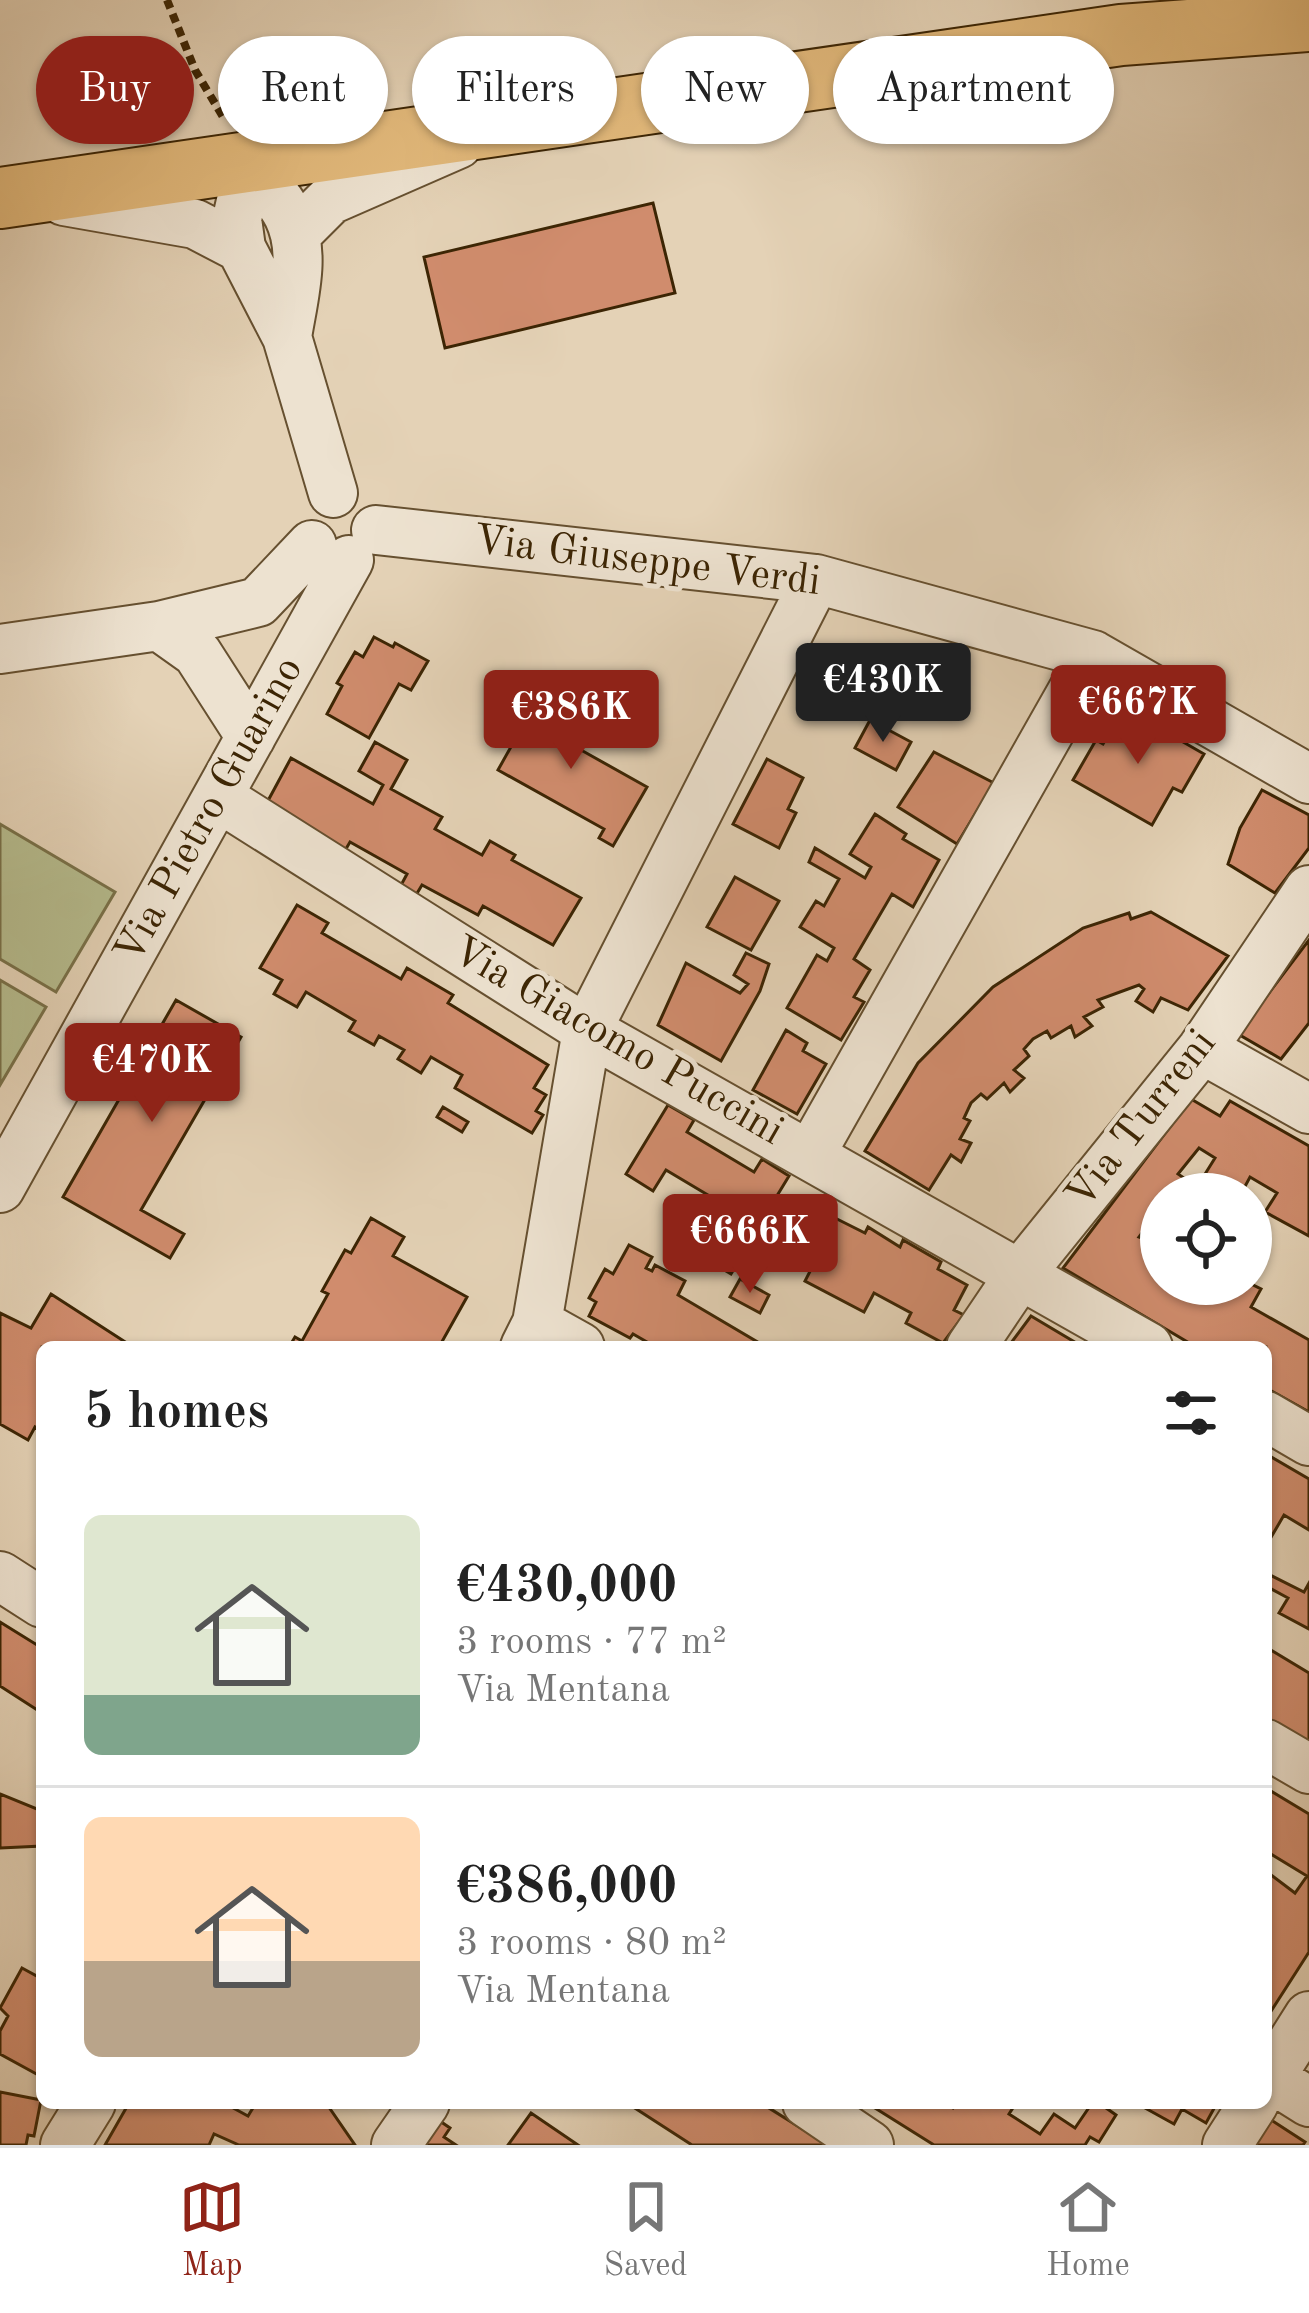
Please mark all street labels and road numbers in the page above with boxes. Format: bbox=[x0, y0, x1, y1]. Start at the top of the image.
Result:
street label: Via Giuseppe Verdi bbox=[471, 520, 823, 604]
street label: Via Pietro Guarino bbox=[108, 651, 312, 971]
street label: Via Giacomo Puccini bbox=[444, 930, 790, 1154]
street label: Via Turreni bbox=[1059, 1023, 1225, 1217]

